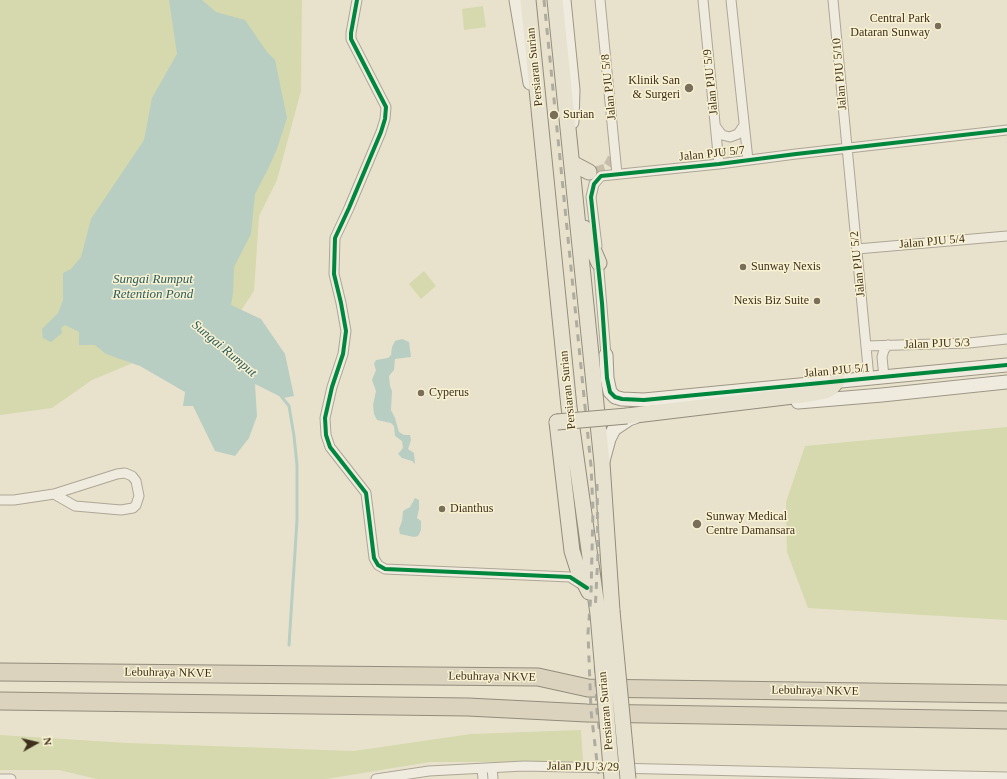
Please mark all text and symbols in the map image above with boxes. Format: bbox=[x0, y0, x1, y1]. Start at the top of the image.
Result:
place label: Central Park Dataran Sunway bbox=[850, 12, 930, 40]
marker: Central Park Dataran Sunway bbox=[933, 21, 943, 31]
street label: Persiaran Surian bbox=[524, 27, 546, 107]
street label: Jalan PJU 5/10 bbox=[830, 38, 850, 110]
street label: Jalan PJU 5/9 bbox=[700, 48, 722, 116]
street label: Jalan PJU 5/8 bbox=[598, 53, 620, 121]
place label: Klinik San & Surgeri bbox=[628, 74, 680, 102]
marker: Klinik San & Surgeri bbox=[683, 82, 695, 94]
place label: Surian bbox=[563, 108, 594, 122]
marker: Surian bbox=[548, 109, 560, 121]
street label: Jalan PJU 5/7 bbox=[678, 143, 746, 165]
street label: Jalan PJU 5/2 bbox=[847, 230, 869, 298]
street label: Jalan PJU 5/4 bbox=[898, 232, 966, 252]
place label: Sunway Nexis bbox=[751, 260, 821, 274]
marker: Sunway Nexis bbox=[738, 262, 748, 272]
water label: Sungai Rumput Retention Pond bbox=[113, 272, 193, 303]
place label: Nexis Biz Suite bbox=[734, 294, 809, 308]
marker: Nexis Biz Suite bbox=[812, 296, 822, 306]
water label: Sungai Rumput bbox=[188, 317, 260, 381]
street label: Jalan PJU 5/3 bbox=[904, 336, 970, 352]
street label: Persiaran Surian bbox=[557, 350, 579, 430]
street label: Jalan PJU 5/1 bbox=[803, 361, 871, 381]
place label: Cyperus bbox=[429, 386, 469, 400]
marker: Cyperus bbox=[416, 388, 426, 398]
place label: Dianthus bbox=[450, 502, 493, 516]
marker: Dianthus bbox=[437, 504, 447, 514]
place label: Sunway Medical Centre Damansara bbox=[706, 510, 795, 538]
marker: Sunway Medical Centre Damansara bbox=[691, 518, 703, 530]
street label: Lebuhraya NKVE bbox=[124, 665, 212, 681]
street label: Lebuhraya NKVE bbox=[448, 669, 536, 685]
street label: Persiaran Surian bbox=[595, 671, 617, 751]
street label: Lebuhraya NKVE bbox=[771, 683, 859, 699]
north arrow bbox=[16, 723, 56, 763]
text: N bbox=[41, 737, 54, 746]
street label: Jalan PJU 3/29 bbox=[547, 759, 619, 775]

